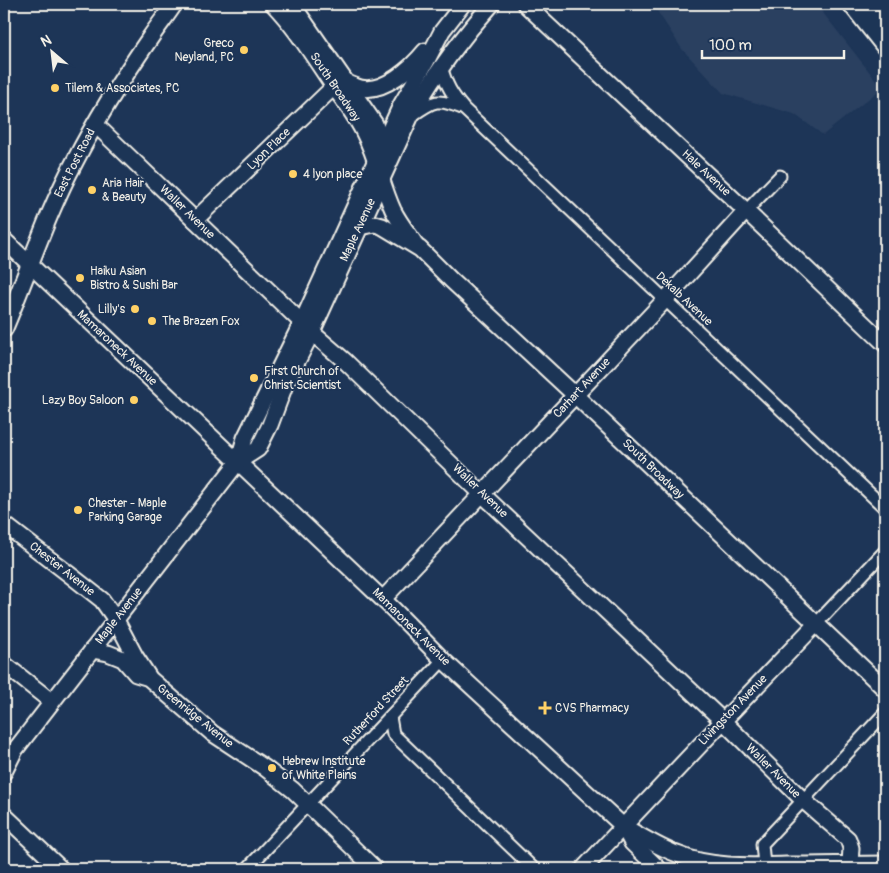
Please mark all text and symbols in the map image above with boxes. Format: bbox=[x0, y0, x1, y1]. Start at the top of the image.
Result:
north arrow bbox=[28, 28, 78, 78]
scale bar bbox=[702, 28, 844, 60]
text: N bbox=[38, 31, 54, 51]
place label: Greco Neyland, PC bbox=[174, 36, 235, 65]
text: 100 m bbox=[709, 36, 752, 55]
marker: Greco Neyland, PC bbox=[238, 44, 250, 56]
street label: South Broadway bbox=[306, 50, 364, 124]
place label: Tilem & Associates, PC bbox=[65, 81, 179, 96]
marker: Tilem & Associates, PC bbox=[49, 82, 61, 94]
street label: Lyon Place bbox=[244, 125, 294, 173]
street label: East Post Road bbox=[51, 126, 99, 200]
street label: Hale Avenue bbox=[678, 147, 734, 199]
place label: 4 lyon place bbox=[303, 167, 362, 182]
marker: 4 lyon place bbox=[287, 168, 299, 180]
place label: Aria Hair & Beauty bbox=[102, 176, 146, 205]
street label: Waller Avenue bbox=[156, 182, 218, 242]
marker: Aria Hair & Beauty bbox=[86, 184, 98, 196]
street label: Maple Avenue bbox=[337, 196, 379, 264]
place label: Haiku Asian Bistro & Sushi Bar bbox=[90, 264, 179, 293]
street label: Dekalb Avenue bbox=[652, 269, 716, 329]
marker: Haiku Asian Bistro & Sushi Bar bbox=[74, 272, 86, 284]
place label: Lilly's bbox=[98, 302, 126, 317]
marker: Lilly's bbox=[129, 303, 141, 315]
street label: Mamaroneck Avenue bbox=[74, 307, 160, 389]
place label: The Brazen Fox bbox=[162, 314, 240, 329]
marker: The Brazen Fox bbox=[146, 315, 158, 327]
street label: Carhart Avenue bbox=[550, 355, 614, 421]
place label: First Church of Christ Scientist bbox=[264, 364, 341, 393]
marker: First Church of Christ Scientist bbox=[248, 372, 260, 384]
place label: Lazy Boy Saloon bbox=[42, 393, 124, 408]
marker: Lazy Boy Saloon bbox=[128, 394, 140, 406]
street label: South Broadway bbox=[619, 436, 687, 502]
street label: Waller Avenue bbox=[449, 461, 511, 521]
place label: Chester - Maple Parking Garage bbox=[88, 496, 166, 525]
marker: Chester - Maple Parking Garage bbox=[72, 504, 84, 516]
street label: Chester Avenue bbox=[26, 539, 98, 599]
street label: Maple Avenue bbox=[92, 584, 146, 647]
street label: Mamaroneck Avenue bbox=[369, 585, 453, 669]
street label: Livingston Avenue bbox=[696, 672, 771, 748]
street label: Rutherford Street bbox=[340, 673, 412, 749]
street label: Greenridge Avenue bbox=[154, 681, 236, 751]
place label: CVS Pharmacy bbox=[555, 701, 629, 716]
marker: CVS Pharmacy bbox=[539, 702, 551, 714]
street label: Waller Avenue bbox=[743, 741, 804, 802]
place label: Hebrew Institute of White Plains bbox=[282, 754, 366, 783]
marker: Hebrew Institute of White Plains bbox=[266, 762, 278, 774]

